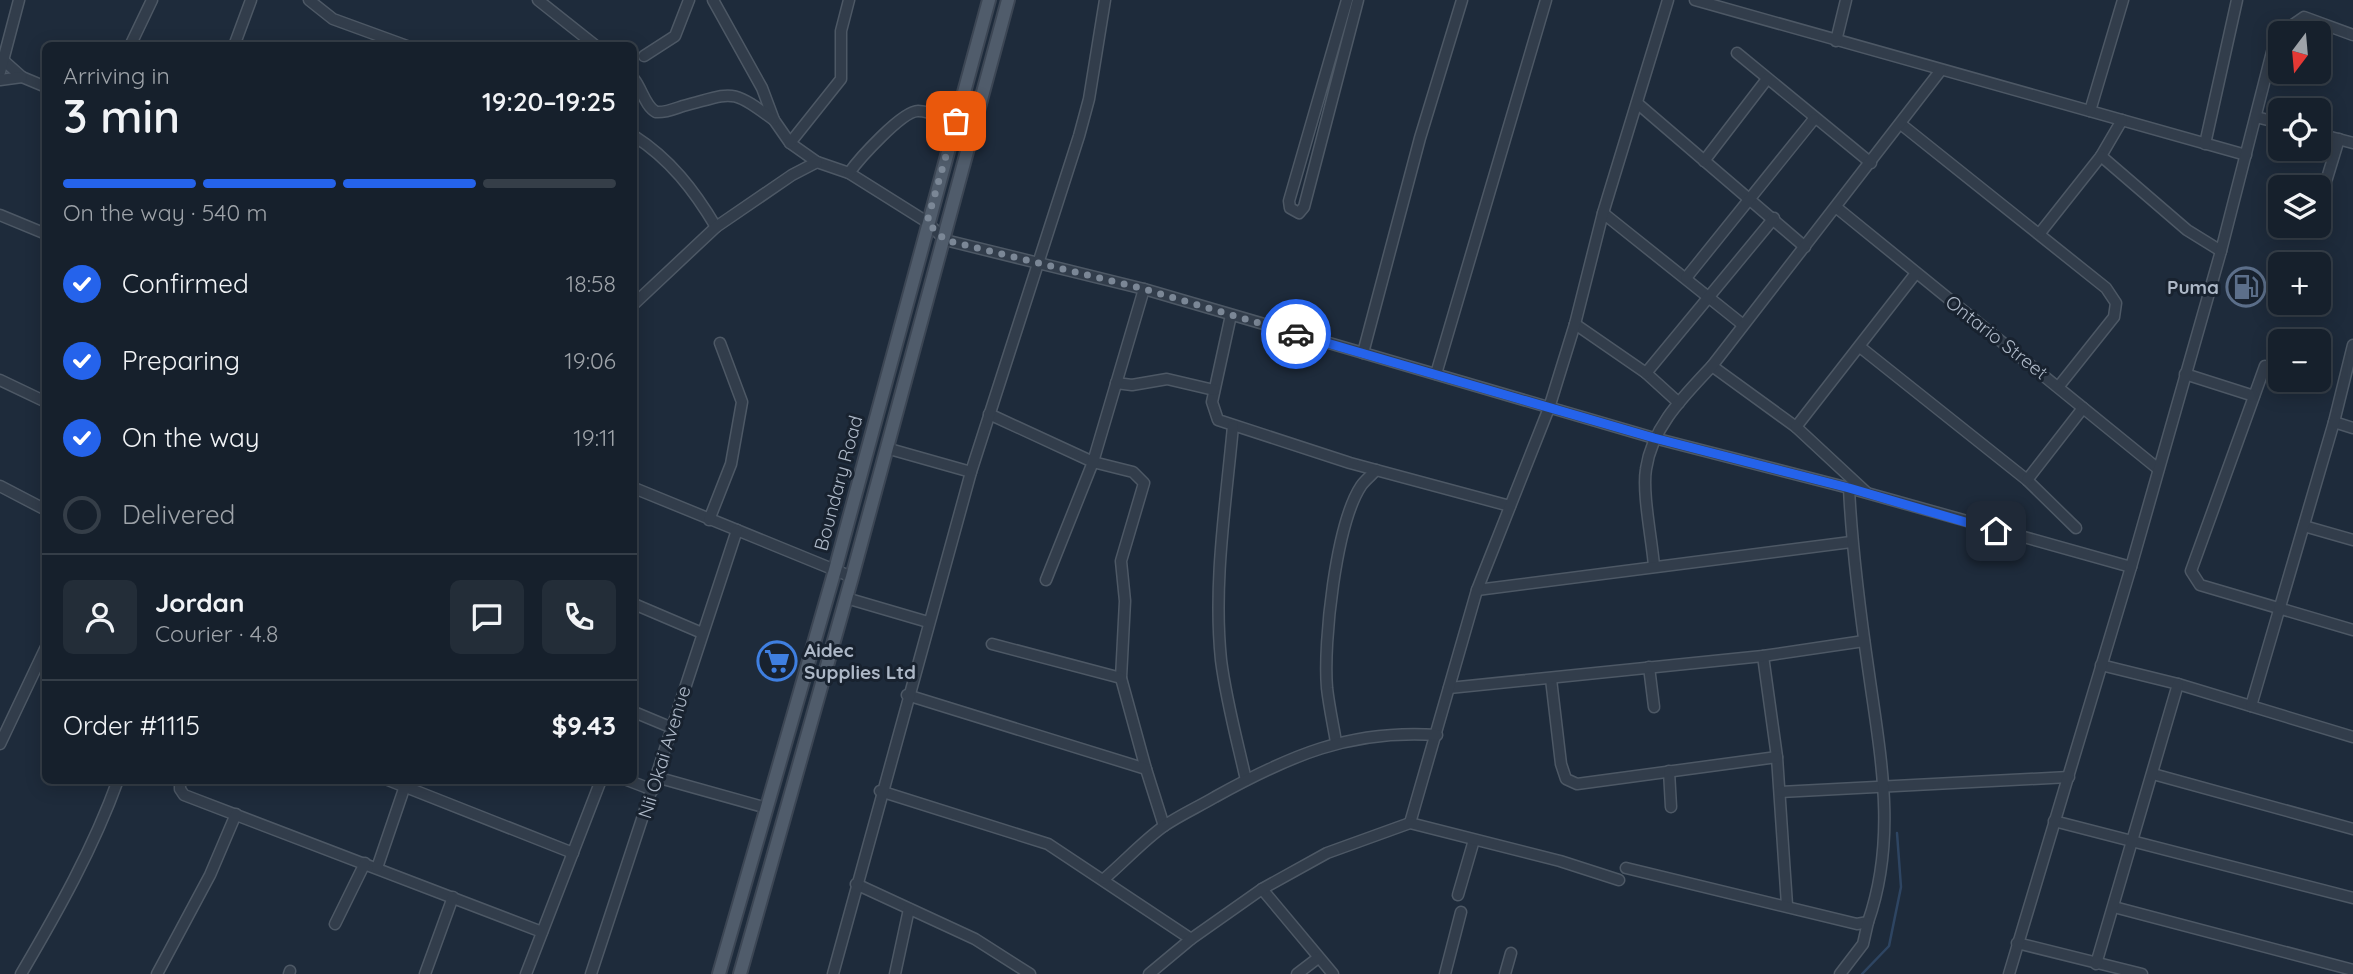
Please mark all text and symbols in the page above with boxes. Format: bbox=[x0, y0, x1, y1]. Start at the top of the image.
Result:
north arrow bbox=[2268, 21, 2331, 84]
map controls bbox=[2268, 21, 2331, 392]
text: Arriving in bbox=[63, 61, 170, 90]
text: 19:20–19:25 bbox=[482, 85, 616, 118]
text: 3 min bbox=[63, 87, 180, 145]
pin bbox=[926, 91, 986, 151]
button: locate bbox=[2268, 98, 2331, 161]
icon: bag bbox=[937, 102, 975, 140]
button: layers bbox=[2268, 175, 2331, 238]
text: On the way · 540 m bbox=[63, 198, 267, 227]
button: + bbox=[2268, 252, 2331, 315]
icon: check bbox=[63, 265, 101, 303]
fuel station icon: Puma bbox=[2225, 266, 2267, 308]
text: Confirmed bbox=[122, 267, 249, 300]
text: 18:58 bbox=[566, 269, 616, 298]
place label: Puma bbox=[2167, 275, 2219, 299]
street label: Ontario Street bbox=[1941, 290, 2053, 384]
courier bbox=[1261, 299, 1331, 369]
icon: car bbox=[1277, 315, 1315, 353]
button: − bbox=[2268, 329, 2331, 392]
icon: check bbox=[63, 342, 101, 380]
text: Preparing bbox=[122, 344, 240, 377]
text: 19:06 bbox=[564, 346, 616, 375]
street label: Boundary Road bbox=[808, 413, 868, 553]
icon: check bbox=[63, 419, 101, 457]
text: On the way bbox=[122, 421, 260, 454]
text: 19:11 bbox=[573, 423, 616, 452]
text: Delivered bbox=[122, 498, 235, 531]
pin bbox=[1966, 501, 2026, 561]
icon: home bbox=[1977, 512, 2015, 550]
button: person bbox=[63, 580, 137, 654]
button: chat bbox=[450, 580, 524, 654]
button: phone bbox=[542, 580, 616, 654]
text: Jordan bbox=[155, 586, 244, 619]
text: Courier · 4.8 bbox=[155, 619, 278, 648]
place label: Aidec Supplies Ltd bbox=[804, 638, 916, 684]
supermarket icon: Aidec Supplies Ltd bbox=[756, 640, 798, 682]
street label: Nii Okai Avenue bbox=[632, 683, 696, 821]
text: Order #1115 bbox=[63, 709, 200, 742]
text: $9.43 bbox=[552, 709, 616, 742]

